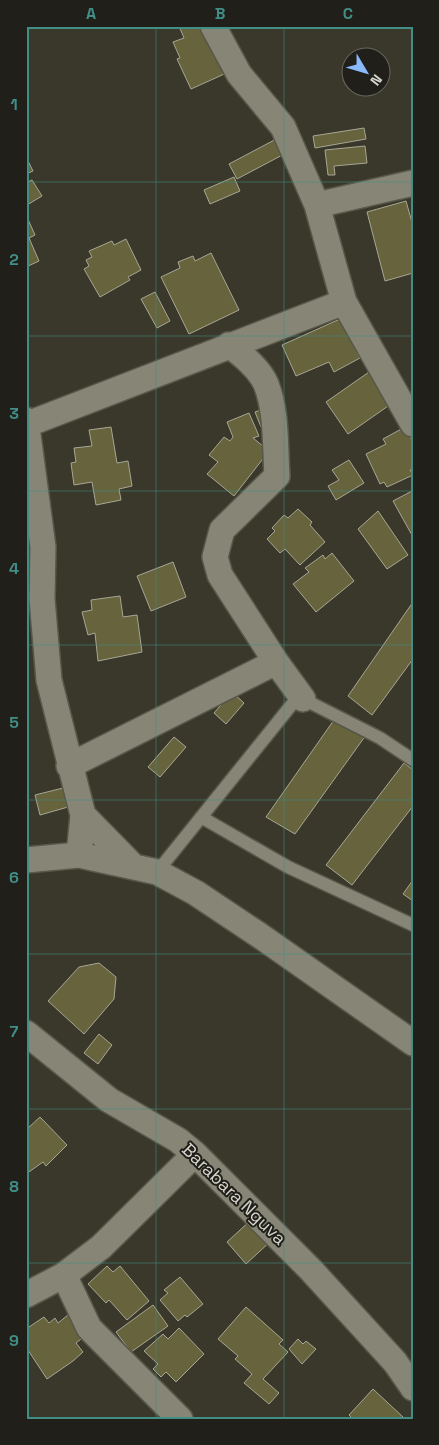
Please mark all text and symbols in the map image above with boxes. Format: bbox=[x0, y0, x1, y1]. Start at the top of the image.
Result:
text: A bbox=[86, 3, 96, 24]
text: B bbox=[215, 3, 225, 24]
text: C bbox=[343, 3, 353, 24]
north arrow bbox=[342, 48, 392, 98]
text: N bbox=[366, 71, 386, 89]
text: 1 bbox=[10, 94, 18, 115]
text: 2 bbox=[9, 249, 19, 270]
text: 3 bbox=[9, 403, 19, 424]
text: 4 bbox=[9, 558, 19, 579]
text: 5 bbox=[9, 712, 19, 733]
text: 6 bbox=[9, 867, 19, 888]
text: 7 bbox=[10, 1021, 19, 1042]
street label: Barabara Nguva bbox=[177, 1138, 292, 1249]
text: 8 bbox=[9, 1176, 19, 1197]
text: 9 bbox=[9, 1330, 19, 1351]

